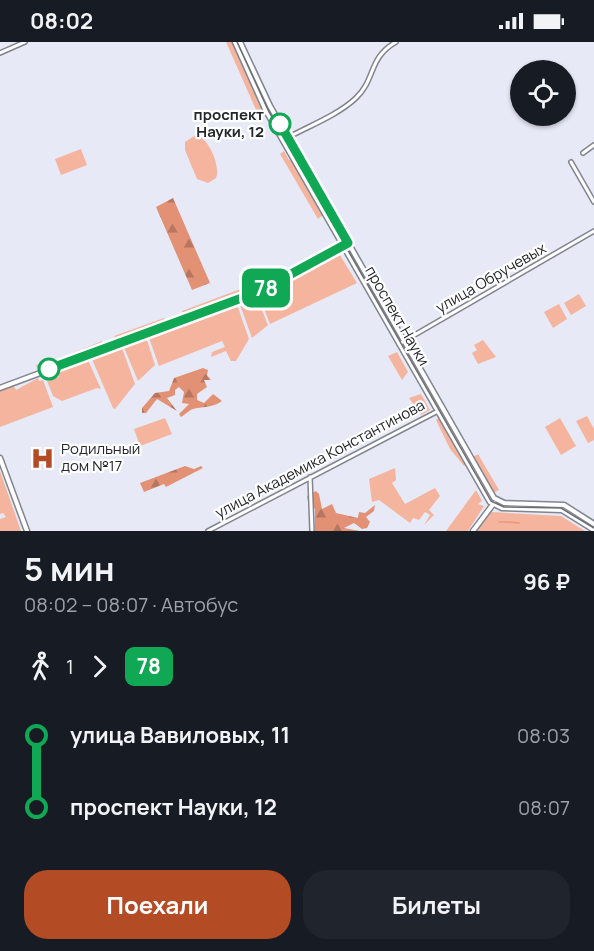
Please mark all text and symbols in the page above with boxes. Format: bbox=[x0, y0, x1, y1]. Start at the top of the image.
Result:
text: 08:02 bbox=[30, 6, 93, 36]
map controls bbox=[510, 60, 576, 126]
button: locate bbox=[510, 60, 576, 126]
place label: проспект Науки, 12 bbox=[194, 104, 264, 142]
marker: проспект Науки, 12 bbox=[269, 113, 291, 135]
street label: улица Обручевых bbox=[432, 237, 550, 318]
street label: проспект Науки bbox=[360, 262, 435, 369]
line badge: 78 bbox=[239, 268, 293, 308]
text: 78 bbox=[254, 274, 278, 302]
unlabelled marker bbox=[38, 358, 60, 380]
street label: улица Академика Константинова bbox=[211, 394, 428, 523]
place label: Родильный дом №17 bbox=[61, 438, 140, 476]
hospital icon: Родильный дом №17 bbox=[30, 445, 56, 471]
text: 5 мин bbox=[24, 546, 114, 591]
text: 96 ₽ bbox=[523, 567, 570, 597]
text: 08:02 – 08:07 · Автобус bbox=[24, 591, 238, 618]
icon: walk bbox=[24, 650, 57, 683]
icon: forward bbox=[83, 650, 116, 683]
text: 78 bbox=[137, 652, 161, 680]
text: 1 bbox=[66, 653, 74, 680]
text: улица Вавиловых, 11 bbox=[70, 720, 290, 750]
text: 08:03 bbox=[517, 722, 570, 749]
text: проспект Науки, 12 bbox=[70, 792, 277, 822]
text: 08:07 bbox=[518, 794, 570, 821]
button: Поехали bbox=[24, 870, 291, 939]
button: Билеты bbox=[303, 870, 570, 939]

